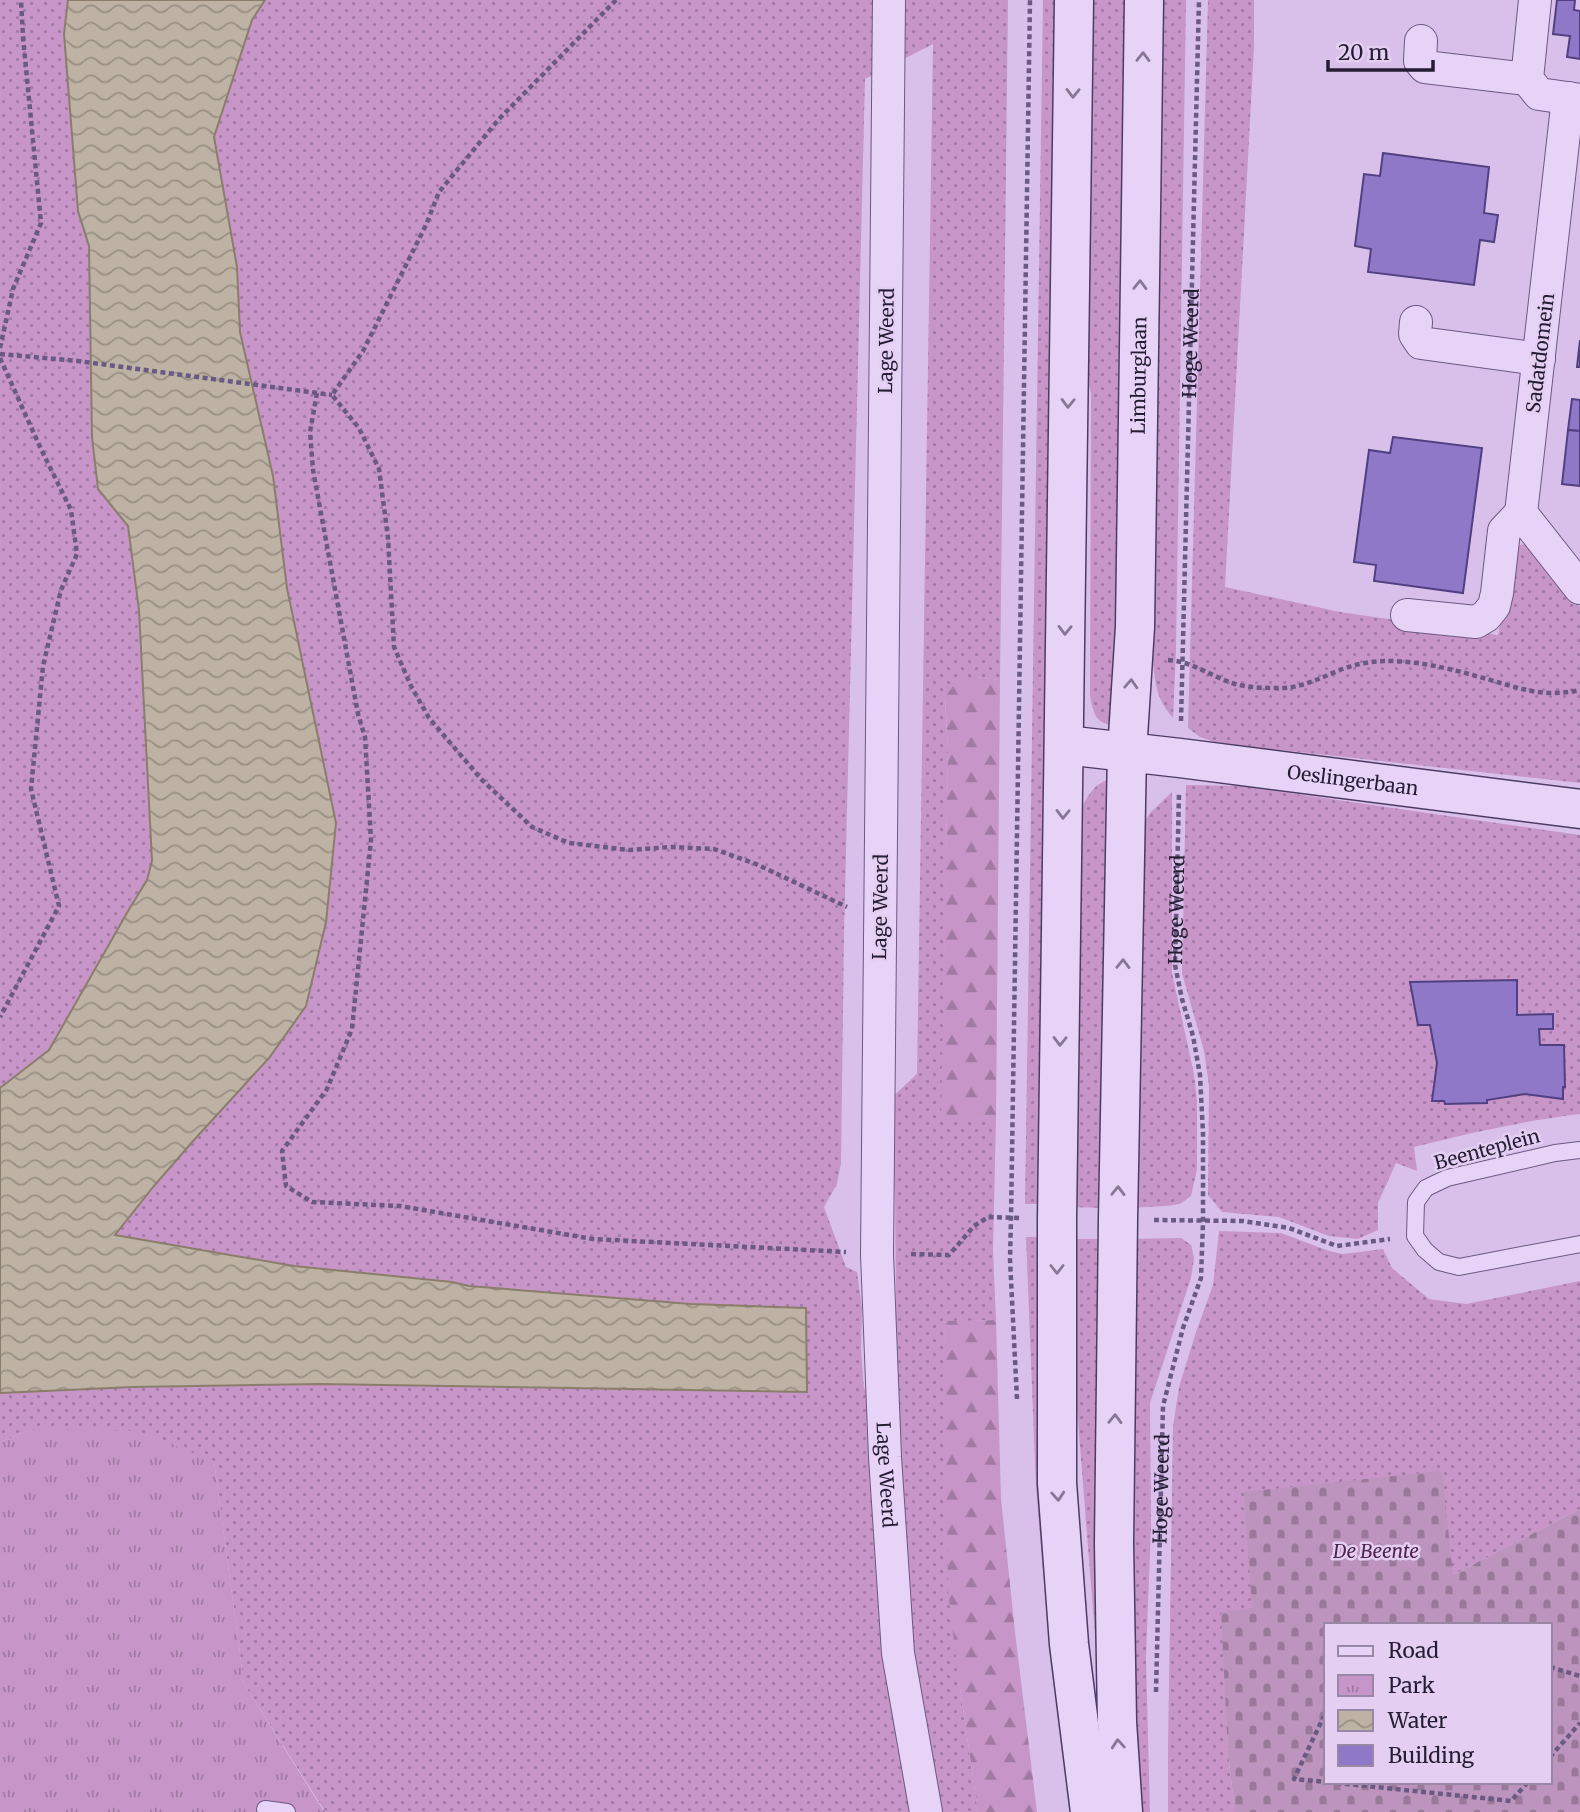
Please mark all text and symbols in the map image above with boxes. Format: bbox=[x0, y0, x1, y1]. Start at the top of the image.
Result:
scale bar bbox=[1328, 28, 1433, 72]
text: 20 m bbox=[1338, 39, 1390, 66]
one-way arrow bbox=[1135, 51, 1151, 62]
one-way arrow bbox=[1065, 87, 1080, 98]
one-way arrow bbox=[1132, 279, 1148, 289]
street label: Lage Weerd bbox=[873, 288, 899, 394]
street label: Hoge Weerd bbox=[1177, 288, 1204, 398]
street label: Sadatdomein bbox=[1521, 291, 1559, 414]
street label: Limburglaan bbox=[1126, 316, 1151, 435]
one-way arrow bbox=[1060, 398, 1075, 409]
one-way arrow bbox=[1058, 625, 1073, 636]
one-way arrow bbox=[1123, 678, 1138, 689]
street label: Oeslingerbaan bbox=[1286, 760, 1420, 800]
one-way arrow bbox=[1055, 809, 1071, 819]
street label: Lage Weerd bbox=[867, 854, 893, 960]
street label: Hoge Weerd bbox=[1163, 855, 1190, 965]
one-way arrow bbox=[1115, 958, 1131, 968]
one-way arrow bbox=[1052, 1036, 1067, 1047]
street label: Beenteplein bbox=[1431, 1123, 1543, 1175]
one-way arrow bbox=[1111, 1185, 1126, 1196]
one-way arrow bbox=[1049, 1264, 1065, 1274]
one-way arrow bbox=[1108, 1413, 1123, 1424]
street label: Lage Weerd bbox=[872, 1421, 902, 1528]
street label: Hoge Weerd bbox=[1148, 1434, 1174, 1544]
one-way arrow bbox=[1050, 1491, 1065, 1502]
park label: De Beente bbox=[1332, 1539, 1419, 1563]
legend bbox=[1324, 1623, 1552, 1784]
text: Road bbox=[1388, 1637, 1439, 1664]
text: Park bbox=[1388, 1672, 1435, 1699]
text: Water bbox=[1387, 1707, 1447, 1734]
one-way arrow bbox=[1111, 1738, 1126, 1749]
text: Building bbox=[1388, 1742, 1475, 1769]

